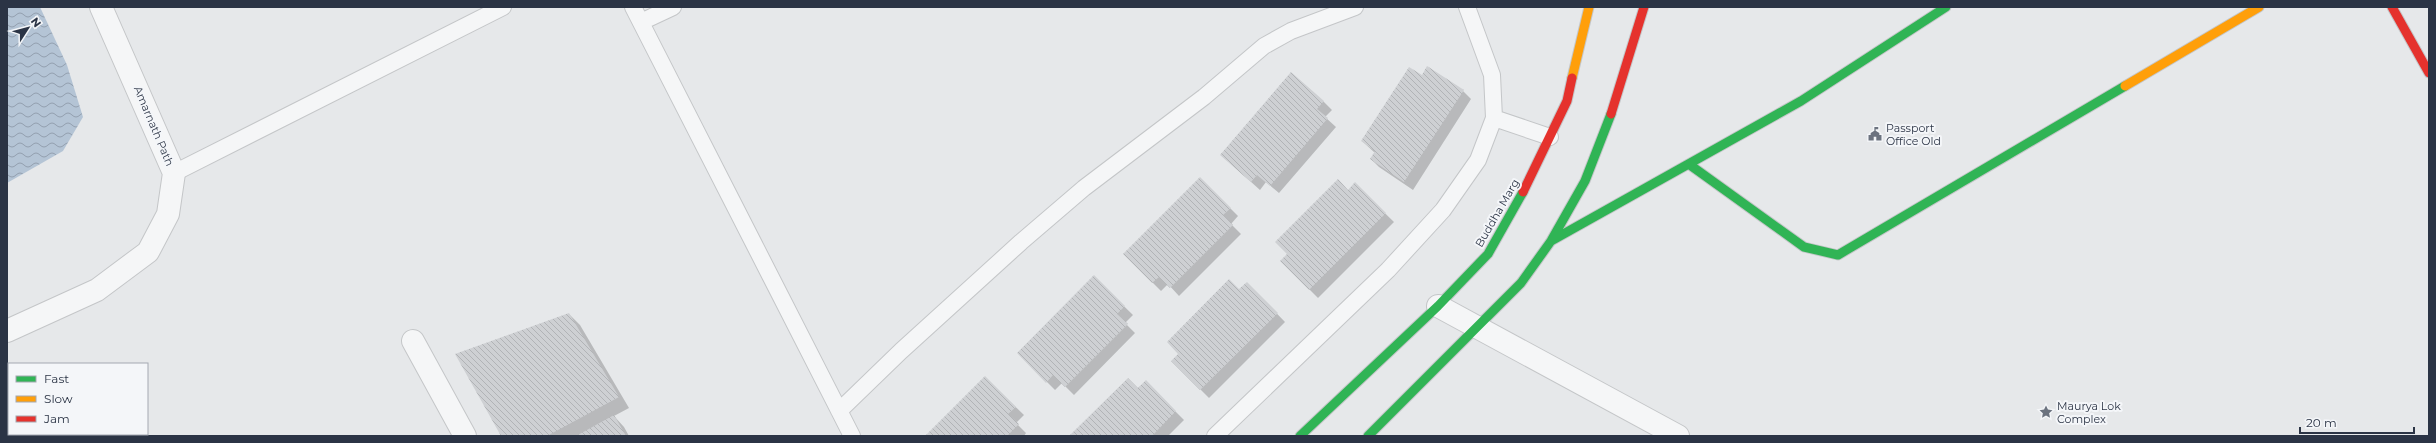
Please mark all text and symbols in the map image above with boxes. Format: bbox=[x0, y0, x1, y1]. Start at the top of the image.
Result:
north arrow bbox=[8, 8, 48, 48]
text: N bbox=[28, 14, 44, 30]
street label: Amarnath Path bbox=[131, 84, 177, 168]
place label: Passport Office Old bbox=[1886, 121, 1941, 148]
public building icon: Passport Office Old bbox=[1867, 126, 1883, 142]
street label: Buddha Marg bbox=[1472, 176, 1522, 250]
legend bbox=[8, 363, 148, 435]
text: Fast bbox=[44, 371, 69, 386]
text: Slow bbox=[44, 391, 73, 406]
place label: Maurya Lok Complex bbox=[2057, 399, 2121, 426]
place icon: Maurya Lok Complex bbox=[2038, 404, 2054, 420]
scale bar bbox=[2300, 409, 2414, 435]
text: Jam bbox=[43, 411, 70, 426]
text: 20 m bbox=[2306, 415, 2337, 430]

